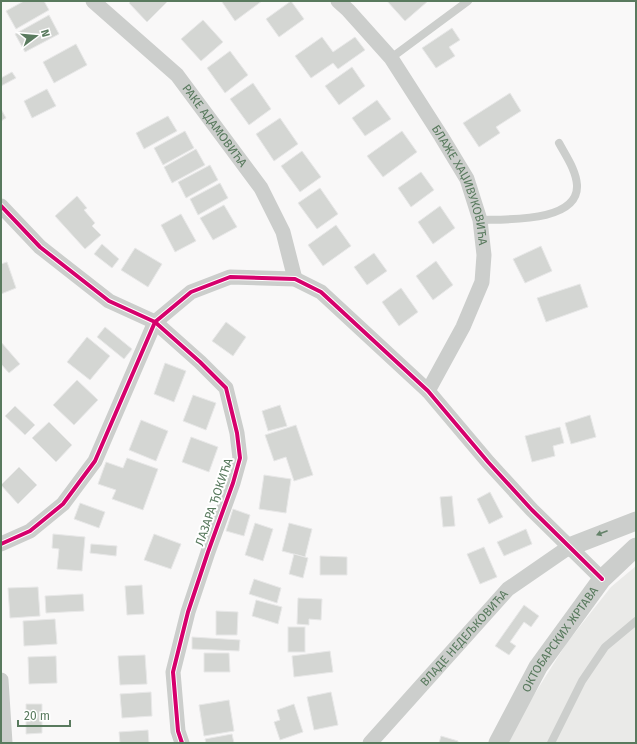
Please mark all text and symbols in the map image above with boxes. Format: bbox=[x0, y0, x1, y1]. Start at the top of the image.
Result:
north arrow bbox=[16, 16, 56, 56]
text: N bbox=[38, 28, 52, 39]
street label: РАКЕ АДАМОВИЋА bbox=[179, 82, 250, 170]
street label: БЛАЖЕ ХАЏИВУКОВИЋА bbox=[429, 122, 490, 246]
street label: ЛАЗАРА ЂОКИЋА bbox=[192, 456, 236, 548]
one-way arrow bbox=[596, 531, 608, 537]
street label: ОКТОБАРСКИХ ЖРТАВА bbox=[519, 584, 601, 695]
street label: ВЛАДЕ НЕДЕЉКОВИЋА bbox=[417, 587, 511, 689]
scale bar bbox=[18, 702, 70, 728]
text: 20 m bbox=[24, 709, 50, 723]

